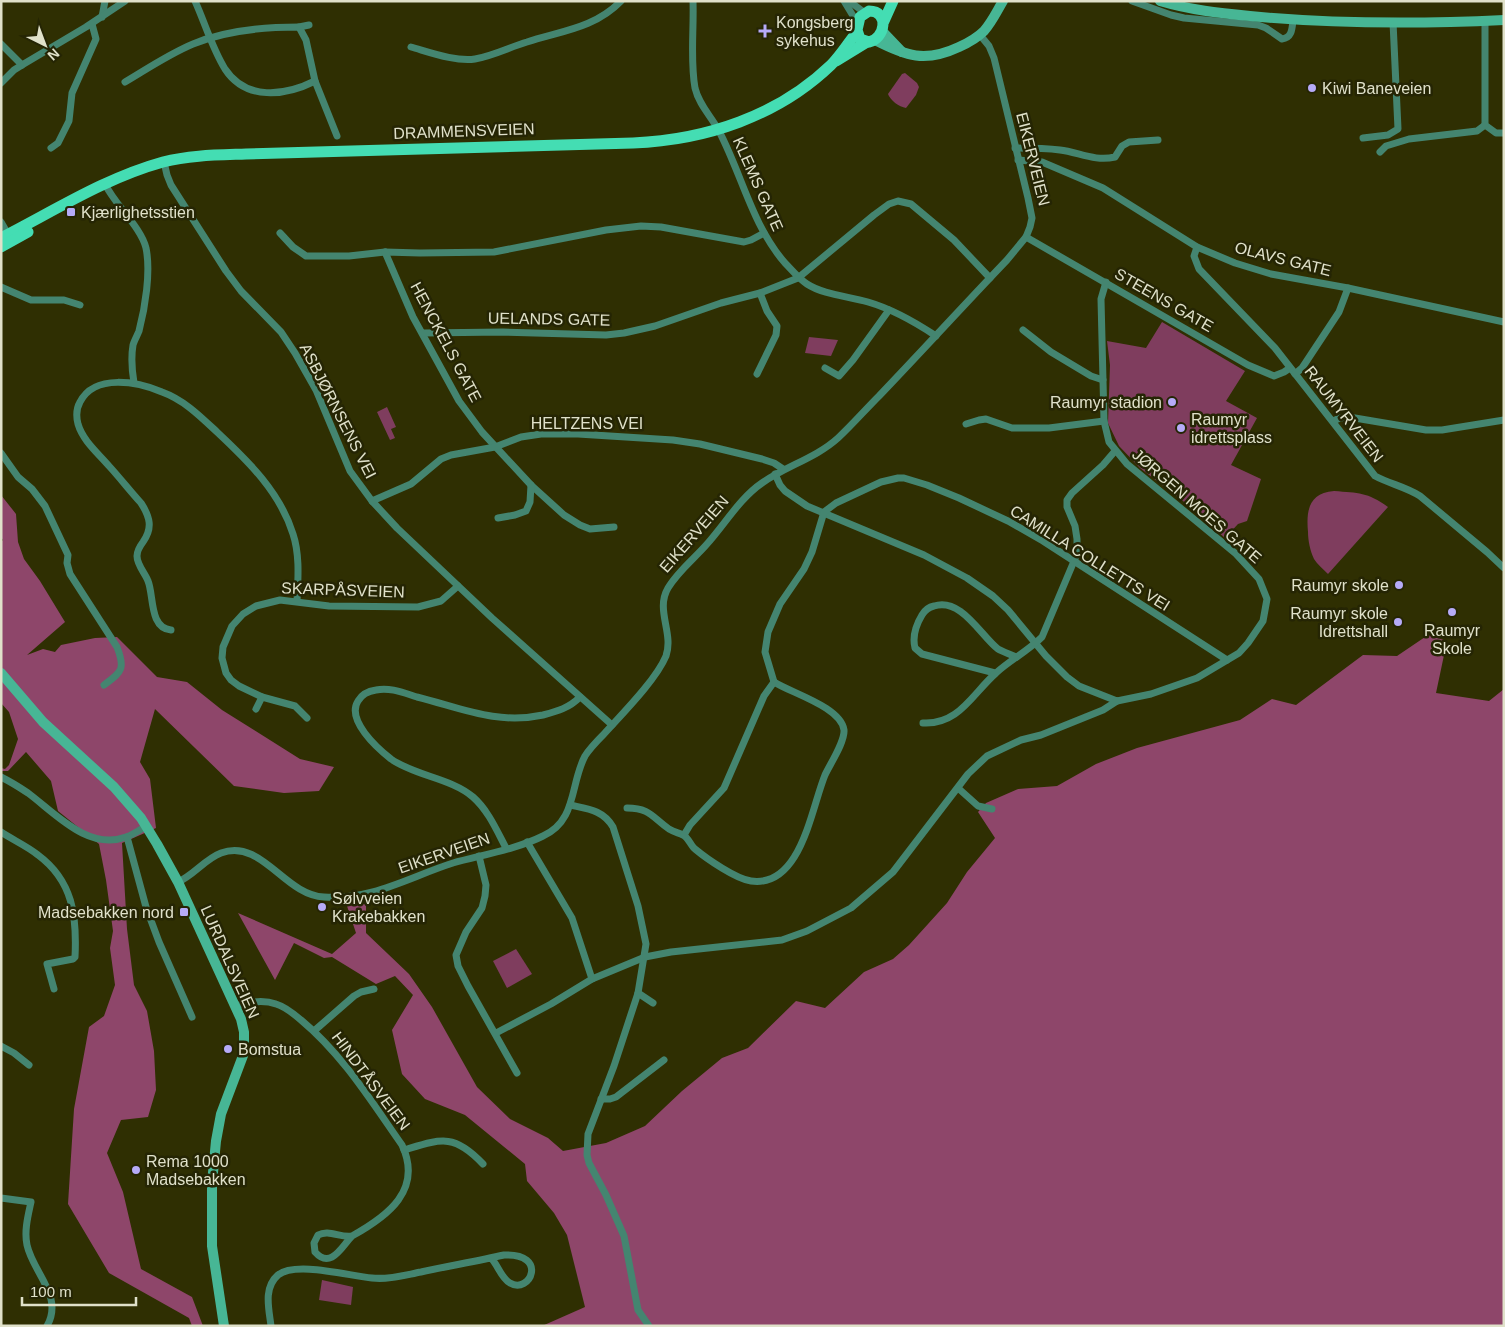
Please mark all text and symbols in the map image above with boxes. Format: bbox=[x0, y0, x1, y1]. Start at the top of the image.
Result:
place label: Kongsberg sykehus bbox=[776, 14, 853, 49]
north arrow bbox=[20, 20, 70, 70]
marker: Kongsberg sykehus bbox=[758, 24, 772, 38]
text: N bbox=[45, 45, 63, 64]
place label: Kiwi Baneveien bbox=[1322, 80, 1431, 97]
marker: Kiwi Baneveien bbox=[1306, 82, 1318, 94]
street label: EIKERVEIEN bbox=[1013, 110, 1053, 208]
street label: DRAMMENSVEIEN bbox=[393, 120, 535, 142]
street label: KLEMS GATE bbox=[730, 134, 786, 234]
place label: Kjærlighetsstien bbox=[81, 204, 195, 221]
marker: Kjærlighetsstien bbox=[65, 206, 77, 218]
street label: OLAVS GATE bbox=[1233, 239, 1333, 279]
street label: STEENS GATE bbox=[1112, 265, 1216, 335]
street label: HENCKELS GATE bbox=[407, 279, 485, 405]
street label: UELANDS GATE bbox=[488, 309, 610, 329]
street label: ASBJØRNSENS VEI bbox=[297, 341, 379, 481]
street label: RAUMYRVEIEN bbox=[1301, 363, 1387, 465]
place label: Raumyr stadion bbox=[1050, 394, 1162, 411]
marker: Raumyr stadion bbox=[1166, 396, 1178, 408]
place label: Raumyr idrettsplass bbox=[1191, 411, 1272, 446]
street label: HELTZENS VEI bbox=[531, 415, 643, 432]
marker: Raumyr idrettsplass bbox=[1175, 422, 1187, 434]
street label: JØRGEN MOES GATE bbox=[1129, 445, 1265, 567]
street label: EIKERVEIEN bbox=[656, 492, 732, 576]
street label: CAMILLA COLLETTS VEI bbox=[1007, 502, 1173, 614]
place label: Raumyr skole bbox=[1291, 577, 1389, 594]
street label: SKARPÅSVEIEN bbox=[281, 578, 405, 601]
marker: Raumyr skole bbox=[1393, 579, 1405, 591]
place label: Raumyr skole Idrettshall bbox=[1290, 605, 1388, 640]
marker: Raumyr Skole bbox=[1446, 606, 1458, 618]
marker: Raumyr skole Idrettshall bbox=[1392, 616, 1404, 628]
place label: Raumyr Skole bbox=[1424, 622, 1481, 657]
street label: EIKERVEIEN bbox=[396, 829, 492, 877]
place label: Sølvveien Krakebakken bbox=[332, 890, 425, 925]
marker: Sølvveien Krakebakken bbox=[316, 901, 328, 913]
street label: LURDALSVEIEN bbox=[197, 903, 263, 1021]
place label: Madsebakken nord bbox=[38, 904, 174, 921]
marker: Madsebakken nord bbox=[178, 906, 190, 918]
street label: HINDTÅSVEIEN bbox=[329, 1028, 414, 1133]
place label: Bomstua bbox=[238, 1041, 301, 1058]
marker: Bomstua bbox=[222, 1043, 234, 1055]
place label: Rema 1000 Madsebakken bbox=[146, 1153, 246, 1188]
marker: Rema 1000 Madsebakken bbox=[130, 1164, 142, 1176]
scale bar bbox=[22, 1274, 136, 1306]
text: 100 m bbox=[30, 1283, 72, 1300]

